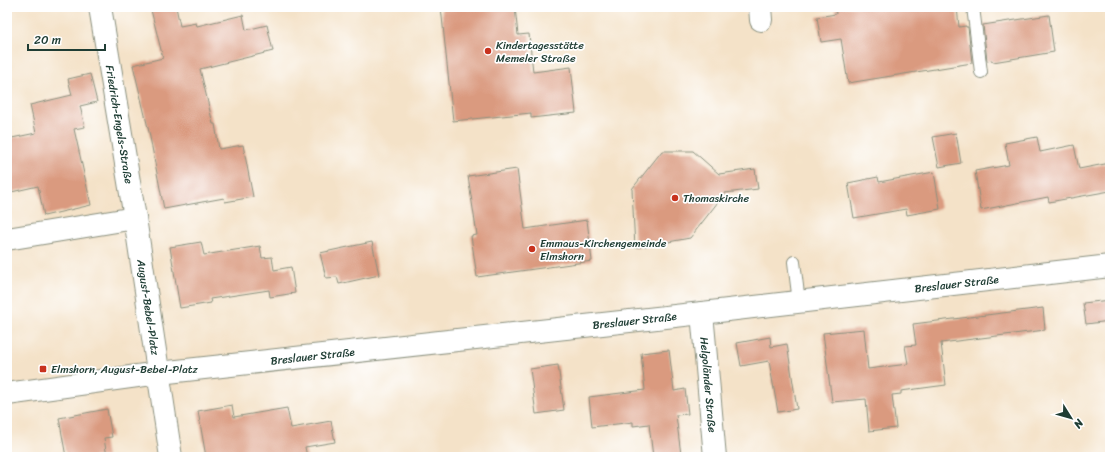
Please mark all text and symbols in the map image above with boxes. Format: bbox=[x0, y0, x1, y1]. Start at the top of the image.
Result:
scale bar bbox=[28, 26, 105, 52]
text: 20 m bbox=[34, 29, 61, 51]
place label: Kindertagesstätte Memeler Straße bbox=[496, 36, 584, 68]
marker: Kindertagesstätte Memeler Straße bbox=[483, 46, 493, 56]
street label: Friedrich-Engels-Straße bbox=[100, 64, 139, 186]
place label: Thomaskirche bbox=[683, 189, 750, 208]
marker: Thomaskirche bbox=[670, 193, 680, 203]
place label: Emmaus-Kirchengemeinde Elmshorn bbox=[540, 234, 667, 266]
marker: Emmaus-Kirchengemeinde Elmshorn bbox=[527, 244, 537, 254]
street label: August-Bebel-Platz bbox=[132, 257, 165, 357]
street label: Breslauer Straße bbox=[914, 269, 1000, 298]
street label: Breslauer Straße bbox=[592, 306, 678, 335]
street label: Helgoländer Straße bbox=[695, 336, 722, 434]
street label: Breslauer Straße bbox=[270, 342, 356, 370]
place label: Elmshorn, August-Bebel-Platz bbox=[51, 360, 198, 379]
marker: Elmshorn, August-Bebel-Platz bbox=[38, 364, 48, 374]
north arrow bbox=[1051, 398, 1091, 438]
text: N bbox=[1068, 414, 1089, 433]

